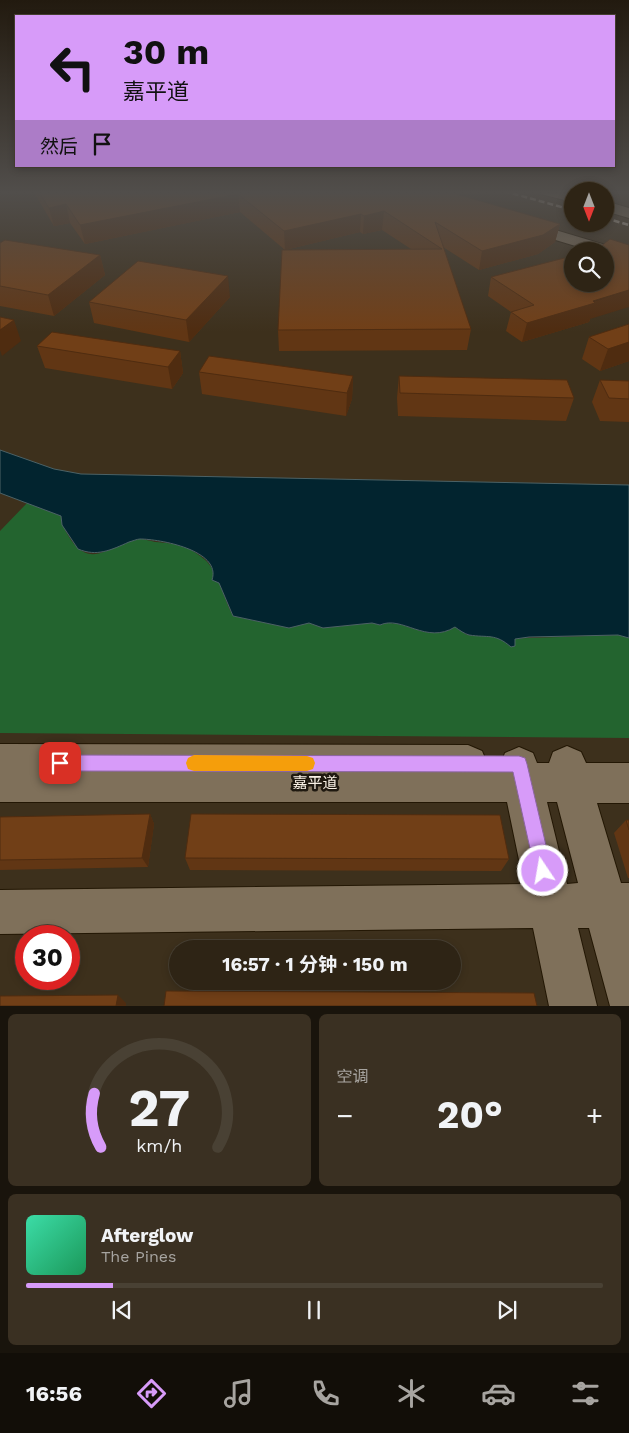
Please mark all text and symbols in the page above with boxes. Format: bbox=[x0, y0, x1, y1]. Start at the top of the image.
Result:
text: 30 m bbox=[123, 31, 209, 73]
icon: left bbox=[40, 35, 105, 100]
text: 嘉平道 bbox=[123, 79, 189, 104]
icon: arrive bbox=[88, 130, 116, 158]
text: 然后 bbox=[40, 135, 78, 158]
north arrow bbox=[564, 182, 614, 232]
map controls bbox=[564, 182, 614, 292]
button: search bbox=[564, 242, 614, 292]
pin bbox=[39, 742, 81, 784]
icon: arrive bbox=[46, 749, 74, 777]
street label: 嘉平道 bbox=[292, 774, 338, 792]
position arrow bbox=[516, 844, 568, 896]
speed limit sign: 30 bbox=[15, 925, 80, 990]
text: 16:57 · 1 分钟 · 150 m bbox=[222, 953, 408, 976]
text: 空调 bbox=[337, 1067, 369, 1086]
text: 27 bbox=[128, 1078, 190, 1139]
text: 20° bbox=[437, 1093, 503, 1137]
text: − bbox=[337, 1099, 353, 1132]
text: + bbox=[586, 1099, 603, 1132]
text: km/h bbox=[136, 1135, 182, 1156]
text: Afterglow bbox=[101, 1224, 193, 1247]
text: The Pines bbox=[101, 1247, 177, 1266]
icon: previous bbox=[108, 1296, 136, 1324]
icon: pause bbox=[300, 1296, 328, 1324]
icon: next bbox=[493, 1296, 521, 1324]
icon: directions bbox=[134, 1376, 169, 1411]
icon: music bbox=[221, 1376, 256, 1411]
icon: phone bbox=[308, 1376, 343, 1411]
icon: climate bbox=[394, 1376, 429, 1411]
icon: car bbox=[481, 1376, 516, 1411]
icon: filters bbox=[568, 1376, 603, 1411]
text: 16:56 bbox=[26, 1381, 82, 1406]

